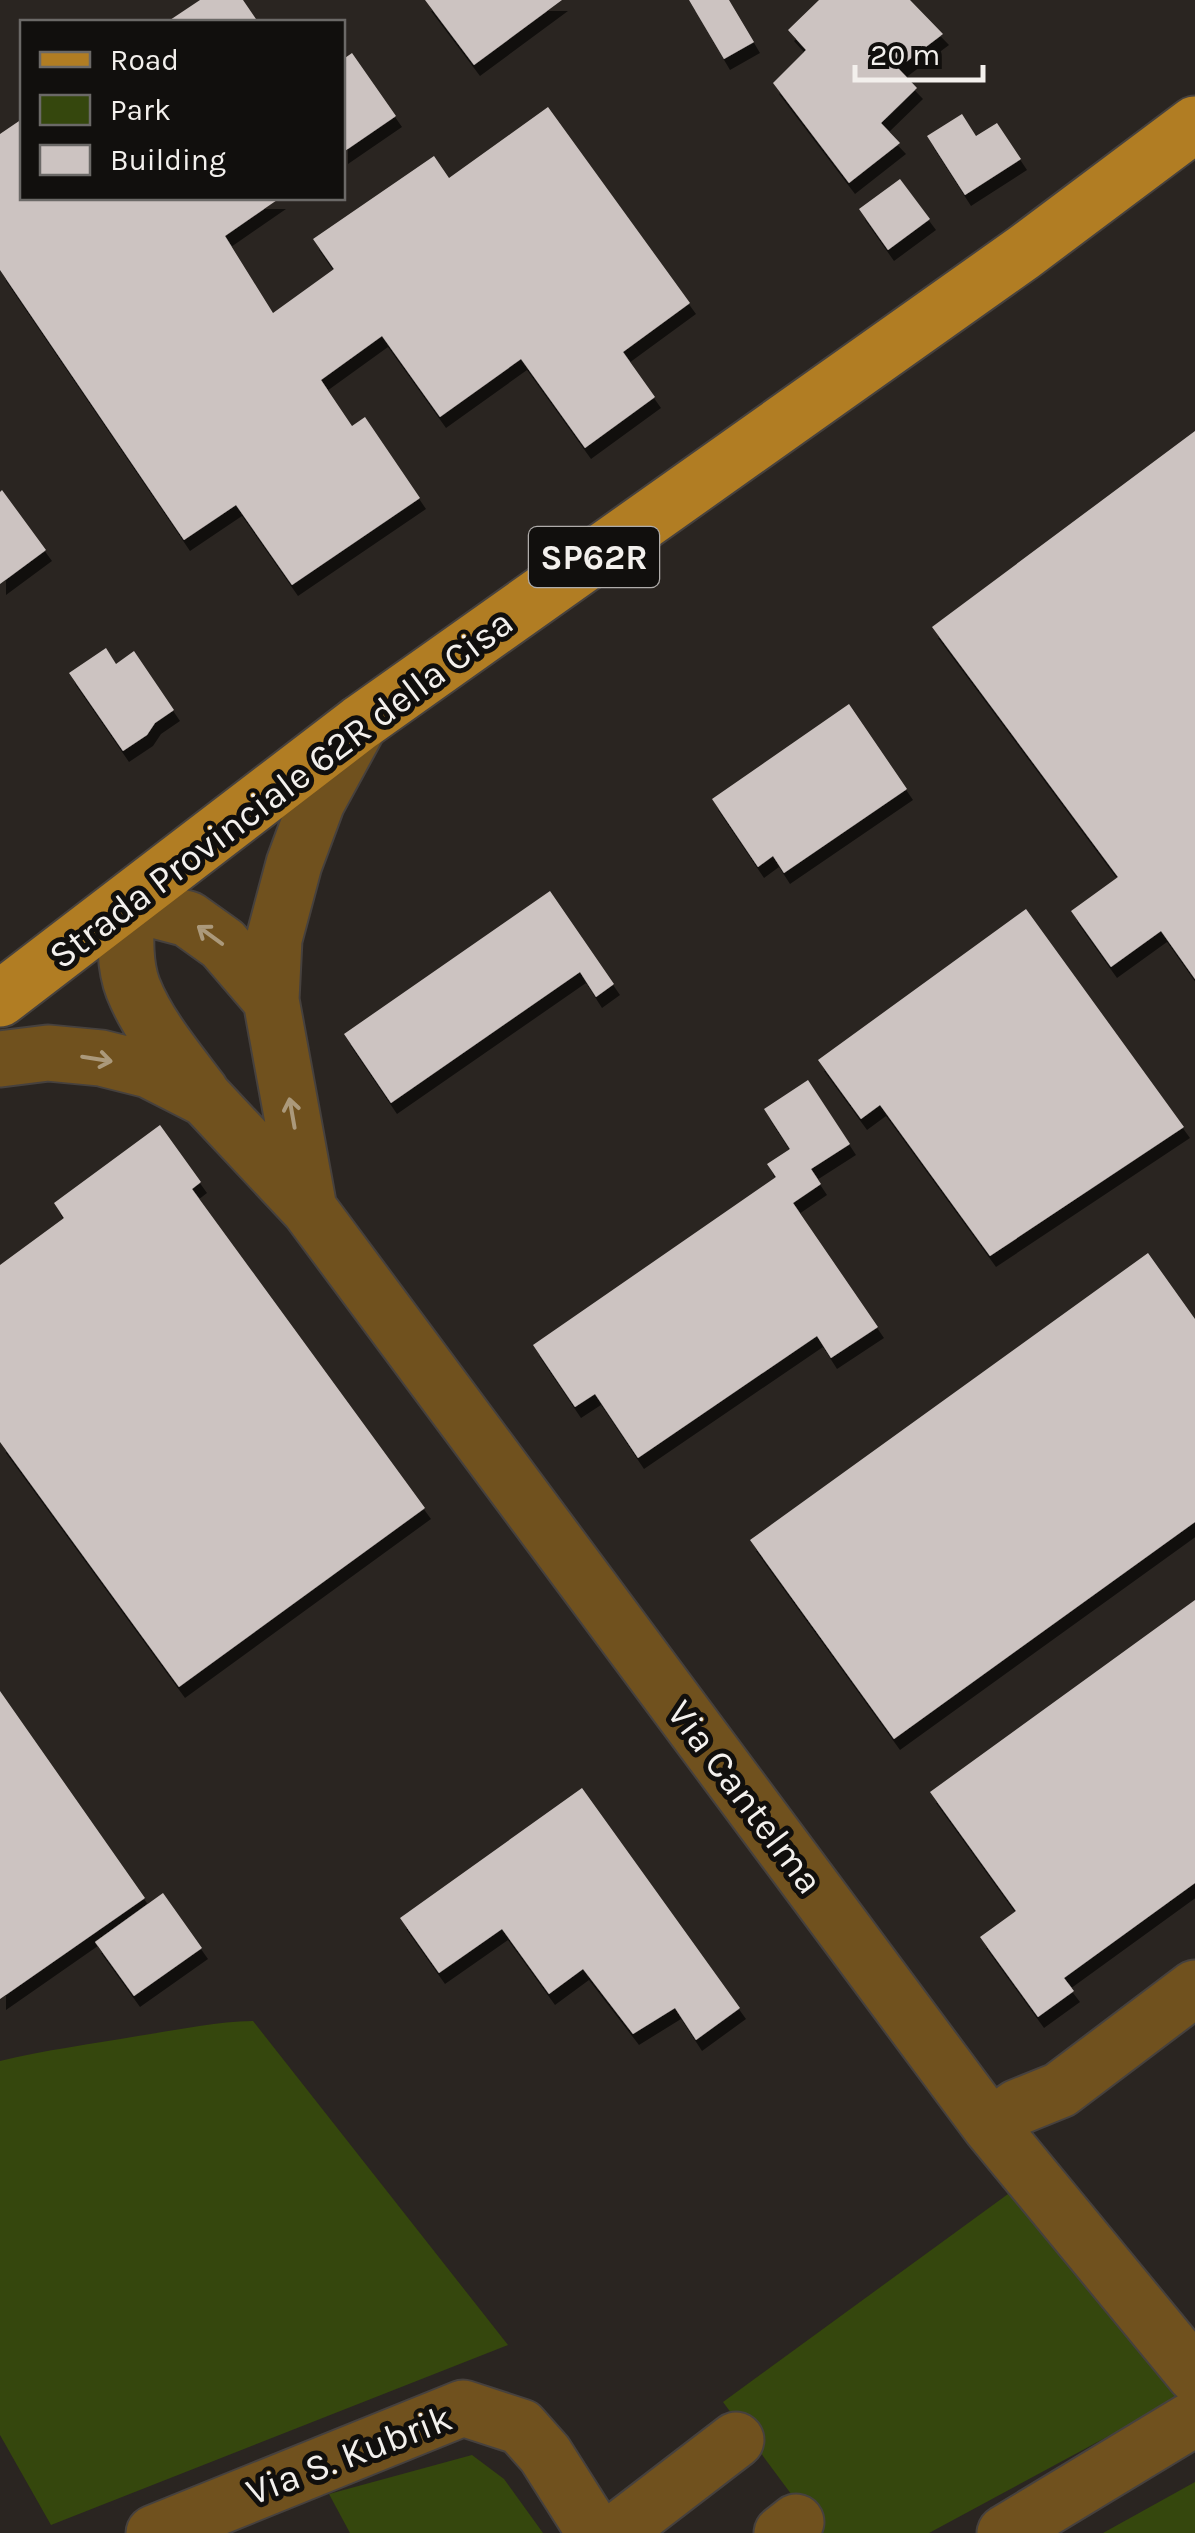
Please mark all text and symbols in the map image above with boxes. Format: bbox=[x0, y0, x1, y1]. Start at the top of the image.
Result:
legend bbox=[20, 20, 345, 200]
scale bar bbox=[855, 20, 982, 82]
text: 20 m bbox=[870, 37, 940, 73]
text: Road bbox=[110, 42, 179, 78]
text: Park bbox=[110, 92, 171, 128]
text: Building bbox=[110, 142, 226, 178]
road number: SP62R bbox=[529, 527, 659, 587]
street label: Strada Provinciale 62R della Cisa bbox=[40, 600, 522, 978]
one-way arrow bbox=[197, 924, 224, 945]
one-way arrow bbox=[80, 1050, 112, 1068]
one-way arrow bbox=[281, 1098, 300, 1130]
street label: Via Cantelma bbox=[658, 1691, 832, 1903]
street label: Via S. Kubrik bbox=[240, 2395, 458, 2515]

